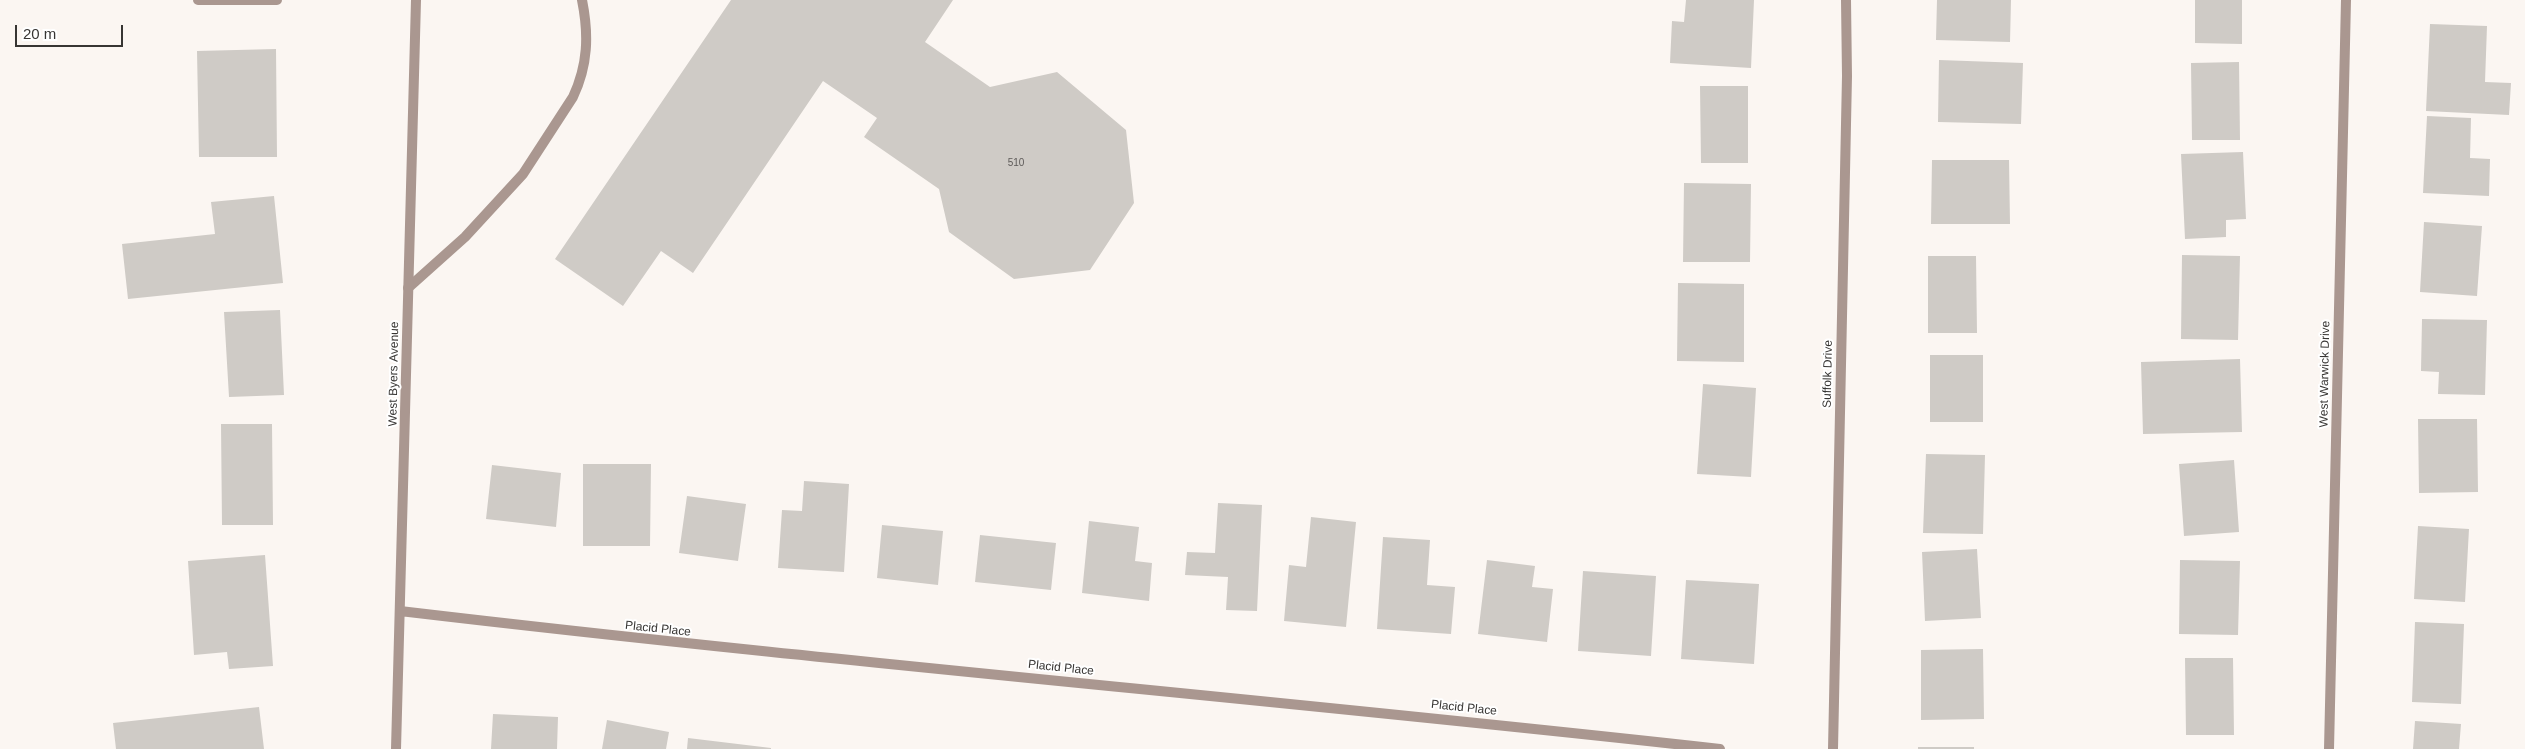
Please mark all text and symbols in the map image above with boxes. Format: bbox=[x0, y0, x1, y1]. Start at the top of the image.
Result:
scale bar bbox=[18, 15, 125, 47]
text: 20 m bbox=[23, 25, 56, 42]
house number: 510 bbox=[1008, 157, 1024, 169]
street label: West Byers Avenue bbox=[386, 321, 402, 427]
street label: West Warwick Drive bbox=[2317, 321, 2333, 427]
street label: Suffolk Drive bbox=[1820, 340, 1836, 408]
street label: Placid Place bbox=[624, 618, 692, 640]
street label: Placid Place bbox=[1027, 657, 1095, 679]
street label: Placid Place bbox=[1430, 697, 1498, 719]

